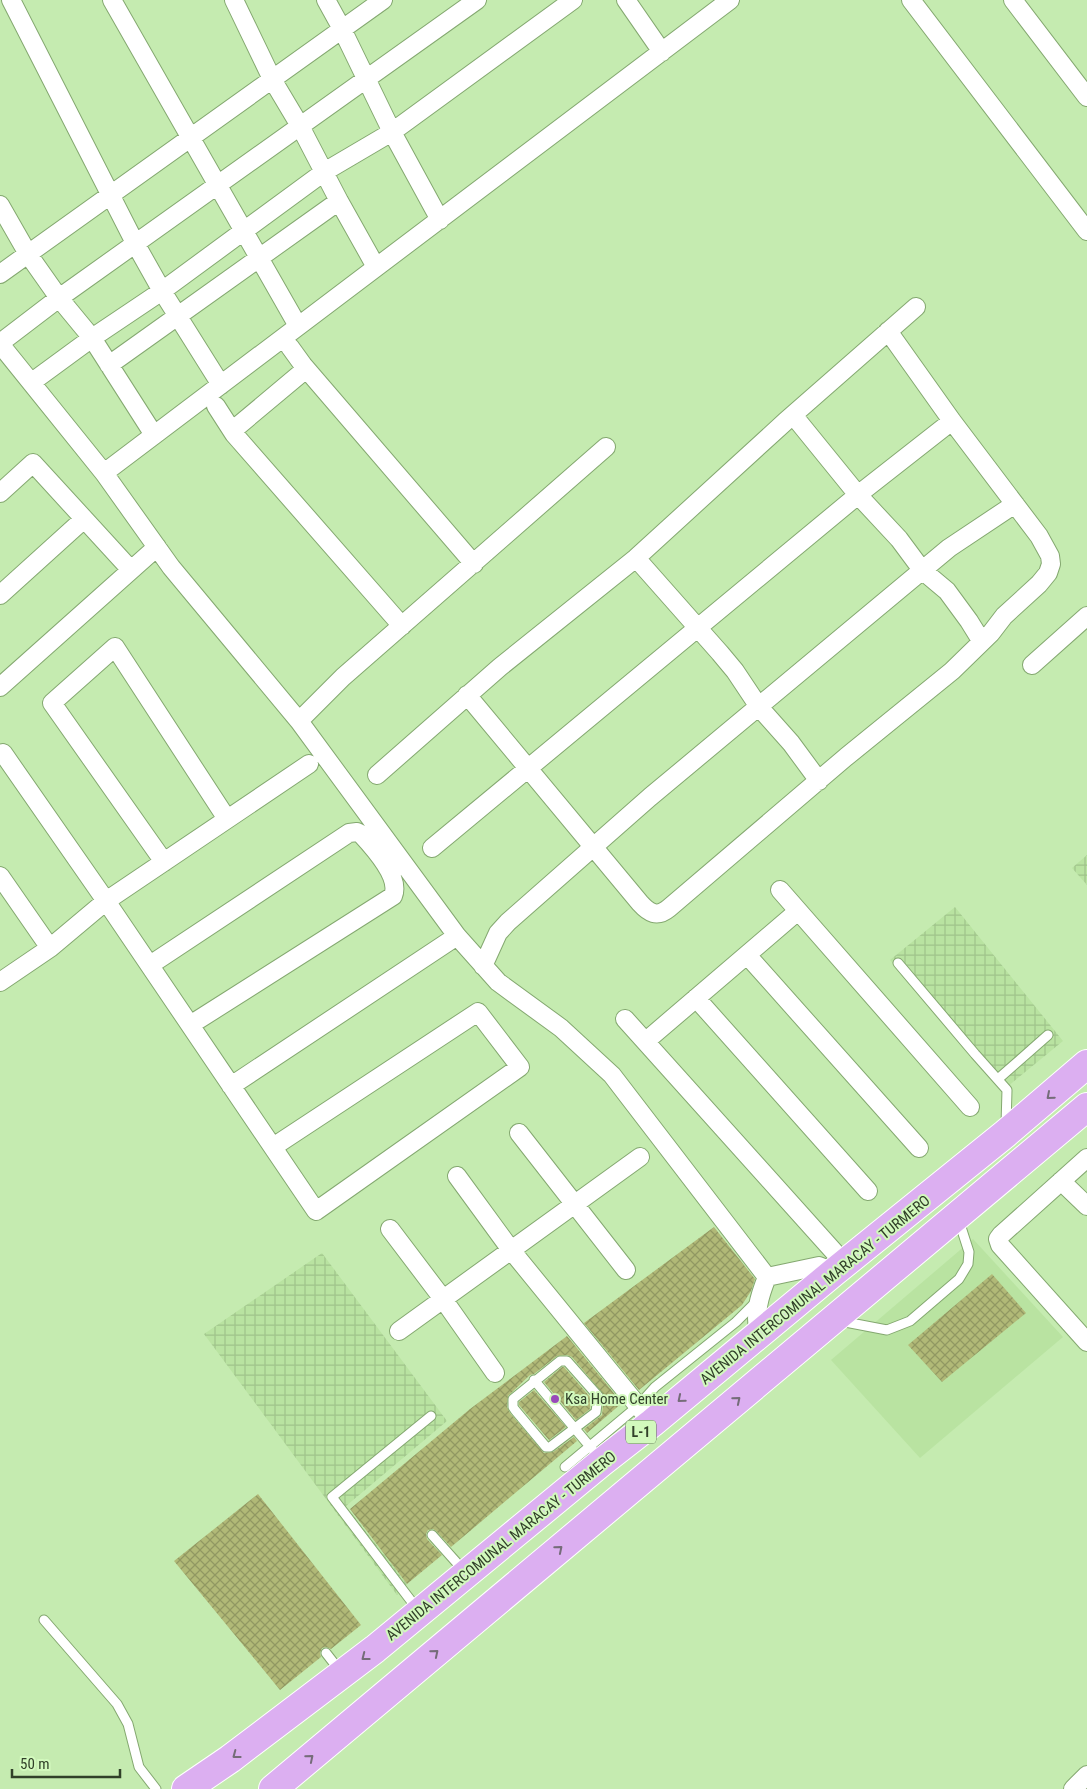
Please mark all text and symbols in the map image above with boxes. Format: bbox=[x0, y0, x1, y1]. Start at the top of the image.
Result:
one-way arrow bbox=[1047, 1090, 1056, 1099]
street label: AVENIDA INTERCOMUNAL MARACAY - TURMERO bbox=[696, 1192, 934, 1388]
place label: Ksa Home Center bbox=[565, 1390, 669, 1408]
marker: Ksa Home Center bbox=[549, 1393, 561, 1405]
one-way arrow bbox=[678, 1394, 687, 1402]
one-way arrow bbox=[732, 1396, 741, 1405]
road number: L-1 bbox=[626, 1420, 656, 1444]
street label: AVENIDA INTERCOMUNAL MARACAY - TURMERO bbox=[382, 1448, 620, 1644]
one-way arrow bbox=[553, 1546, 562, 1555]
one-way arrow bbox=[429, 1650, 438, 1659]
one-way arrow bbox=[362, 1651, 371, 1659]
scale bar bbox=[12, 1746, 120, 1778]
one-way arrow bbox=[232, 1749, 242, 1758]
text: 50 m bbox=[20, 1755, 50, 1773]
one-way arrow bbox=[304, 1755, 313, 1763]

